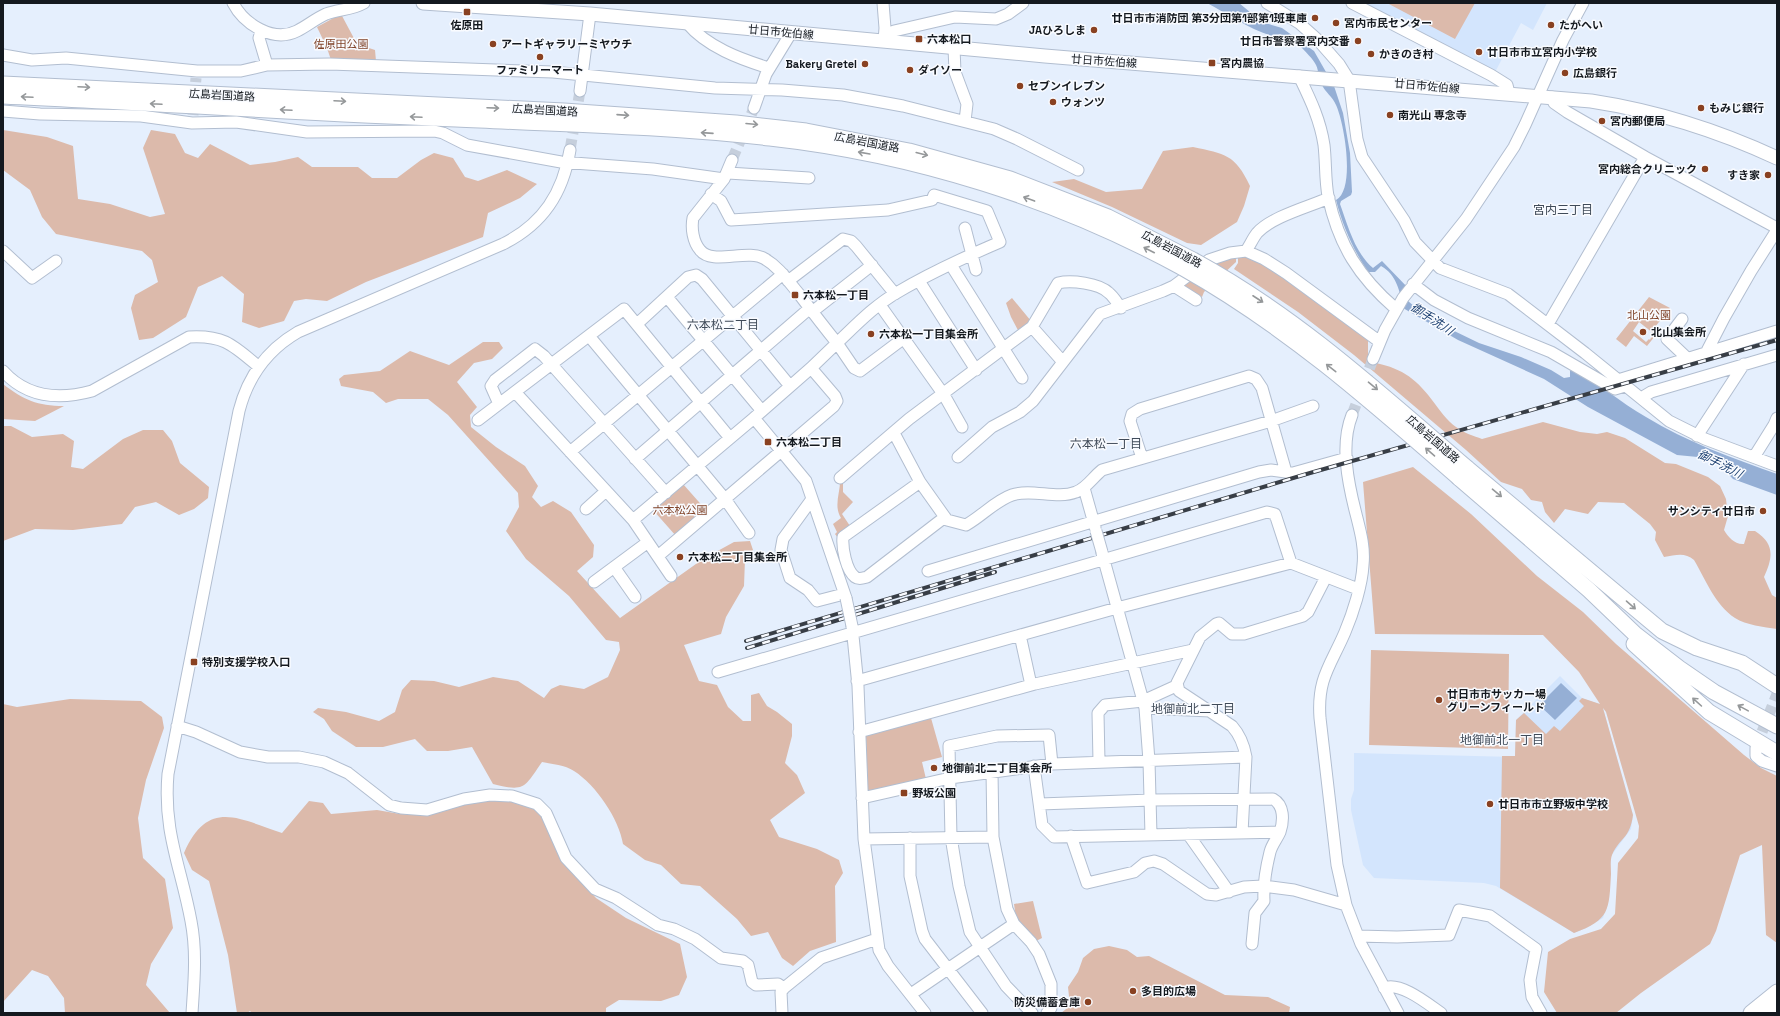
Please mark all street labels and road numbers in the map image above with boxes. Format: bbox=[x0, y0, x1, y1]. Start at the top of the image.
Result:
street label: 廿日市佐伯線 bbox=[748, 22, 814, 42]
street label: 廿日市佐伯線 bbox=[1071, 52, 1137, 70]
street label: 廿日市佐伯線 bbox=[1394, 76, 1460, 96]
street label: 広島岩国道路 bbox=[189, 86, 255, 104]
street label: 広島岩国道路 bbox=[512, 101, 578, 119]
street label: 広島岩国道路 bbox=[833, 129, 901, 155]
street label: 広島岩国道路 bbox=[1140, 227, 1204, 271]
street label: 広島岩国道路 bbox=[1404, 412, 1462, 466]

